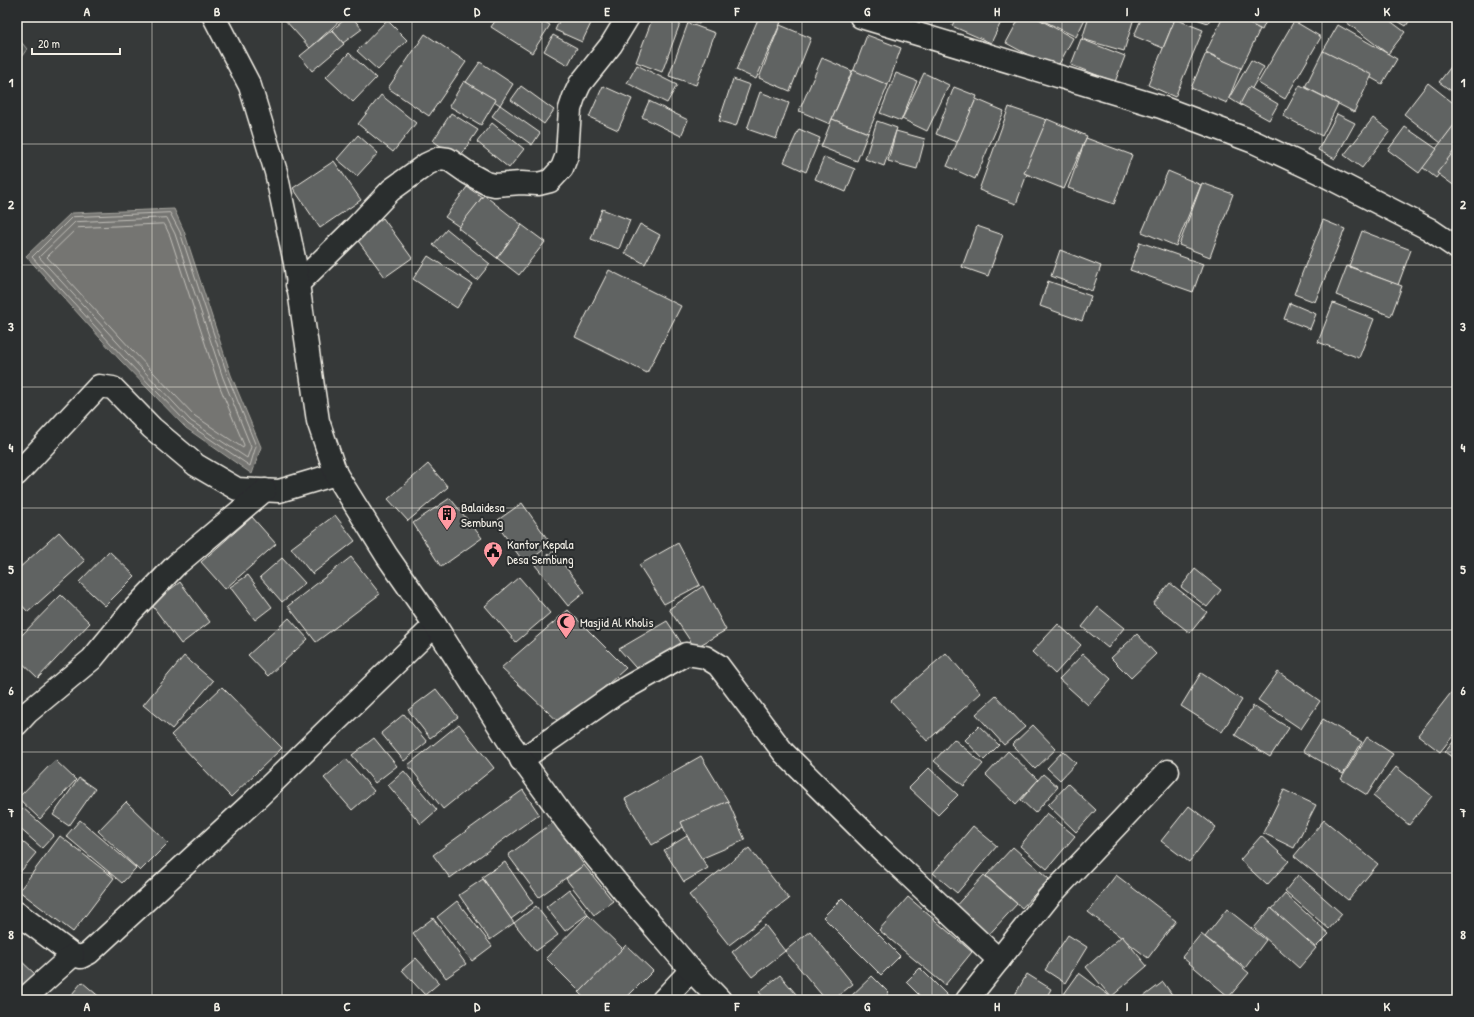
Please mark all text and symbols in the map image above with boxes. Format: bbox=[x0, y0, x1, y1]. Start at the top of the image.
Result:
text: A bbox=[84, 2, 91, 20]
text: B bbox=[214, 2, 221, 20]
text: C bbox=[343, 2, 351, 20]
text: D bbox=[474, 2, 481, 20]
text: E bbox=[604, 2, 610, 20]
text: F bbox=[734, 2, 741, 20]
text: G bbox=[864, 2, 871, 20]
text: H bbox=[994, 2, 1000, 20]
text: I bbox=[1125, 2, 1129, 20]
text: J bbox=[1255, 2, 1260, 20]
text: K bbox=[1384, 2, 1391, 20]
scale bar bbox=[32, 30, 120, 56]
text: 20 m bbox=[38, 35, 60, 52]
text: 1 bbox=[9, 73, 14, 91]
text: 1 bbox=[1461, 73, 1466, 91]
text: 2 bbox=[8, 195, 15, 213]
text: 2 bbox=[1460, 195, 1467, 213]
text: 3 bbox=[8, 317, 14, 335]
text: 3 bbox=[1460, 317, 1466, 335]
text: 4 bbox=[9, 438, 14, 456]
text: 4 bbox=[1461, 438, 1466, 456]
place label: Balaidesa Sembung bbox=[461, 498, 505, 531]
building icon: Balaidesa Sembung bbox=[436, 503, 458, 531]
place label: Kantor Kepala Desa Sembung bbox=[507, 535, 574, 568]
public building icon: Kantor Kepala Desa Sembung bbox=[482, 540, 504, 568]
text: 5 bbox=[8, 560, 14, 578]
text: 5 bbox=[1460, 560, 1466, 578]
mosque icon: Masjid Al Kholis bbox=[555, 611, 577, 639]
place label: Masjid Al Kholis bbox=[580, 613, 654, 631]
text: 6 bbox=[8, 681, 14, 699]
text: 6 bbox=[1460, 681, 1466, 699]
text: 7 bbox=[7, 803, 15, 821]
text: 7 bbox=[1459, 803, 1467, 821]
text: 8 bbox=[8, 925, 14, 943]
text: 8 bbox=[1460, 925, 1466, 943]
text: A bbox=[84, 997, 91, 1015]
text: B bbox=[214, 997, 221, 1015]
text: C bbox=[343, 997, 351, 1015]
text: D bbox=[474, 997, 481, 1015]
text: E bbox=[604, 997, 610, 1015]
text: F bbox=[734, 997, 741, 1015]
text: G bbox=[864, 997, 871, 1015]
text: H bbox=[994, 997, 1000, 1015]
text: I bbox=[1125, 997, 1129, 1015]
text: J bbox=[1255, 997, 1260, 1015]
text: K bbox=[1384, 997, 1391, 1015]

